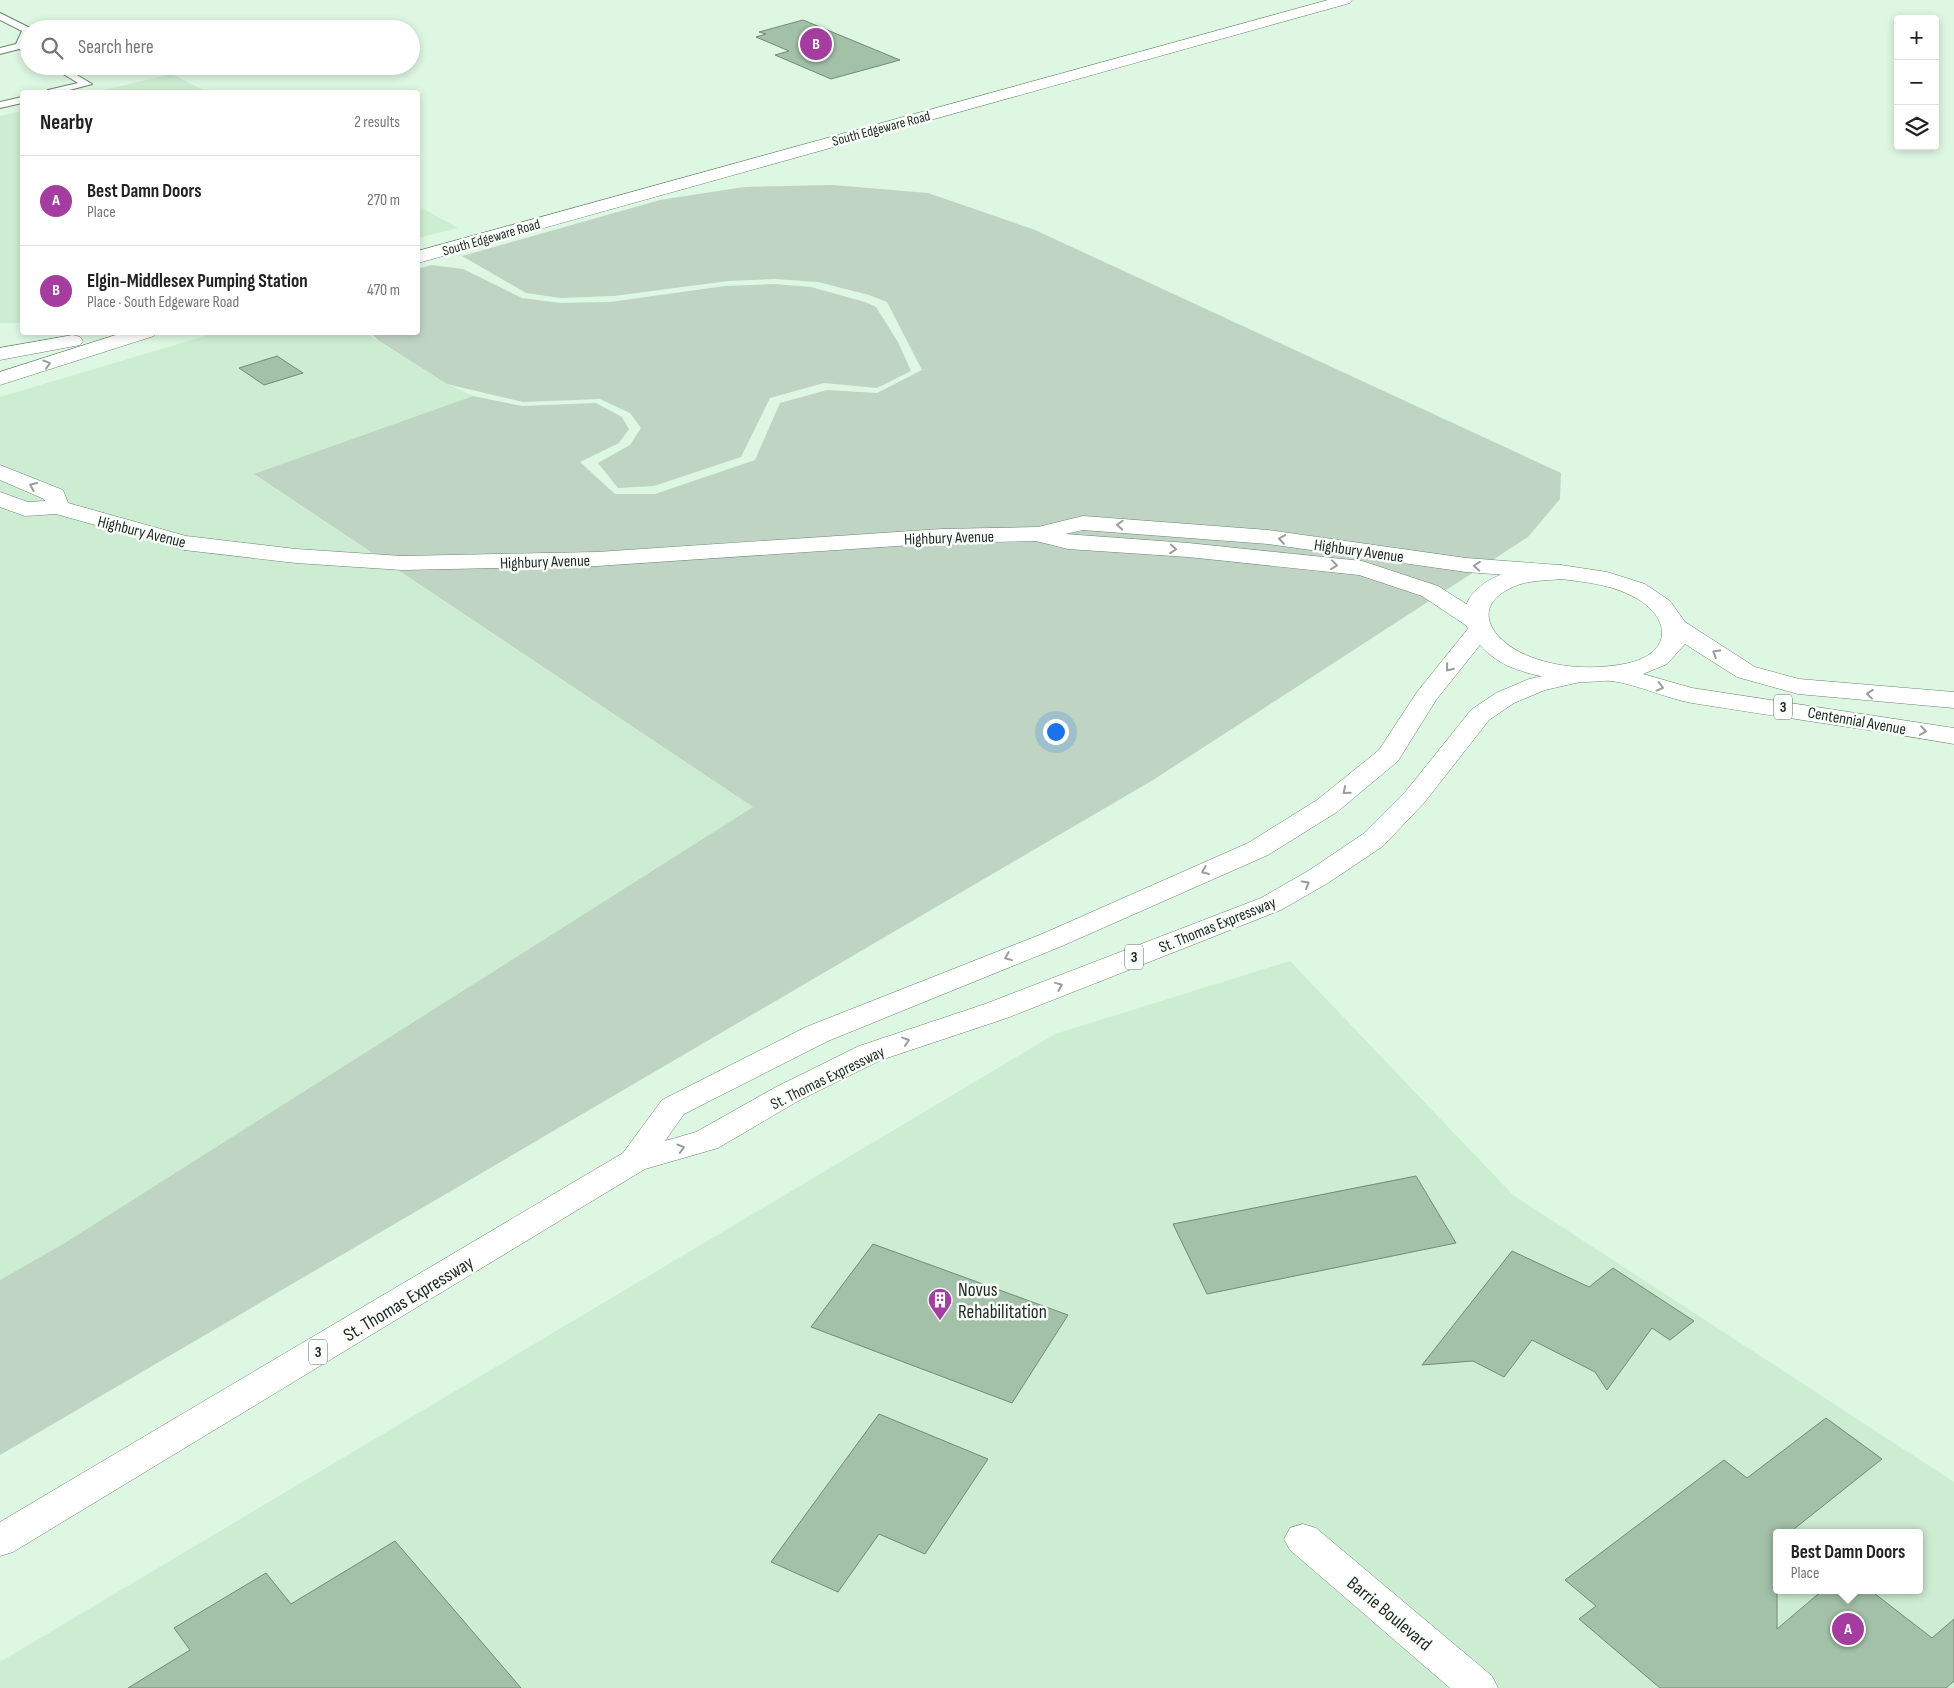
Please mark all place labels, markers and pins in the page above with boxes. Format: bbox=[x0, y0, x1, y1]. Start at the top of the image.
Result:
pin: B bbox=[800, 25, 832, 63]
place label: Novus Rehabilitation bbox=[958, 1279, 1047, 1324]
building icon: Novus Rehabilitation bbox=[927, 1287, 953, 1321]
pin: A bbox=[1832, 1610, 1864, 1648]

